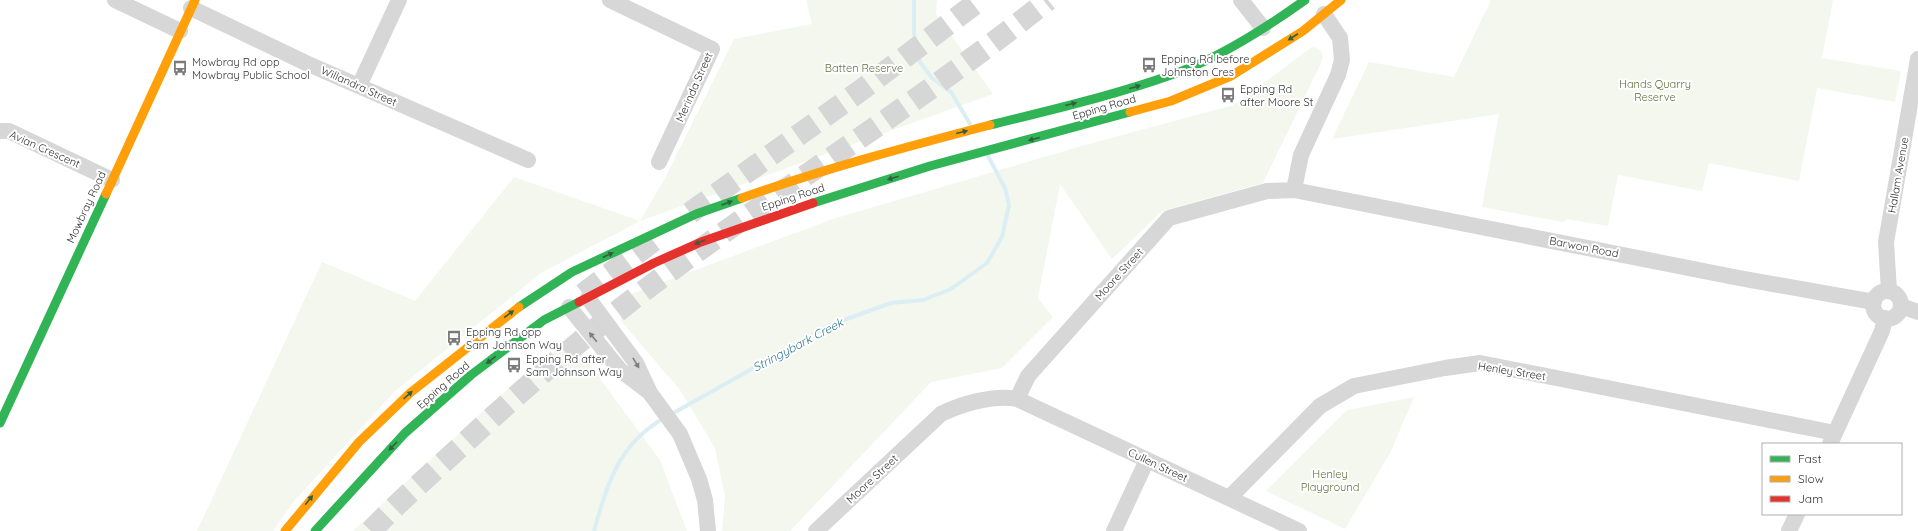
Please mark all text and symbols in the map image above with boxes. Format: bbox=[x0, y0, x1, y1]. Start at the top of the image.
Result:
one-way arrow bbox=[1287, 34, 1299, 41]
street label: Merinda Street bbox=[672, 50, 716, 124]
place label: Epping Rd before Johnston Cres bbox=[1161, 52, 1249, 79]
place label: Mowbray Rd opp Mowbray Public School bbox=[192, 55, 310, 82]
bus stop icon: Epping Rd before Johnston Cres bbox=[1140, 56, 1158, 74]
bus stop icon: Mowbray Rd opp Mowbray Public School bbox=[171, 59, 189, 77]
park label: Batten Reserve bbox=[825, 61, 903, 75]
street label: Willandra Street bbox=[319, 63, 399, 109]
park label: Hands Quarry Reserve bbox=[1619, 77, 1691, 104]
place label: Epping Rd after Moore St bbox=[1240, 82, 1314, 109]
one-way arrow bbox=[1129, 84, 1141, 90]
bus stop icon: Epping Rd after Moore St bbox=[1219, 86, 1237, 104]
street label: Epping Road bbox=[1071, 91, 1137, 123]
one-way arrow bbox=[1066, 101, 1078, 107]
street label: Avian Crescent bbox=[8, 127, 83, 171]
one-way arrow bbox=[955, 129, 968, 135]
one-way arrow bbox=[1028, 136, 1040, 142]
street label: Hallam Avenue bbox=[1884, 136, 1912, 214]
street label: Mowbray Road bbox=[63, 169, 109, 245]
one-way arrow bbox=[887, 176, 899, 182]
street label: Epping Road bbox=[760, 180, 826, 214]
one-way arrow bbox=[721, 199, 733, 205]
street label: Barwon Road bbox=[1548, 233, 1620, 261]
one-way arrow bbox=[694, 240, 706, 246]
street label: Moore Street bbox=[1092, 245, 1146, 303]
one-way arrow bbox=[602, 252, 613, 258]
one-way arrow bbox=[504, 310, 515, 318]
water label: Stringybark Creek bbox=[750, 314, 847, 375]
place label: Epping Rd opp Sam Johnson Way bbox=[466, 325, 562, 352]
bus stop icon: Epping Rd opp Sam Johnson Way bbox=[445, 329, 463, 347]
one-way arrow bbox=[588, 331, 597, 342]
place label: Epping Rd after Sam Johnson Way bbox=[526, 352, 622, 379]
one-way arrow bbox=[486, 356, 497, 364]
bus stop icon: Epping Rd after Sam Johnson Way bbox=[505, 356, 523, 374]
one-way arrow bbox=[632, 357, 639, 369]
street label: Epping Road bbox=[414, 358, 472, 412]
street label: Henley Street bbox=[1477, 359, 1547, 383]
one-way arrow bbox=[403, 391, 412, 400]
one-way arrow bbox=[388, 441, 398, 451]
legend bbox=[1762, 443, 1902, 515]
street label: Cullen Street bbox=[1126, 445, 1190, 485]
street label: Moore Street bbox=[843, 451, 901, 507]
text: Fast bbox=[1798, 451, 1822, 466]
park label: Henley Playground bbox=[1301, 467, 1359, 494]
text: Slow bbox=[1798, 471, 1824, 486]
text: Jam bbox=[1798, 491, 1823, 506]
one-way arrow bbox=[305, 495, 314, 506]

